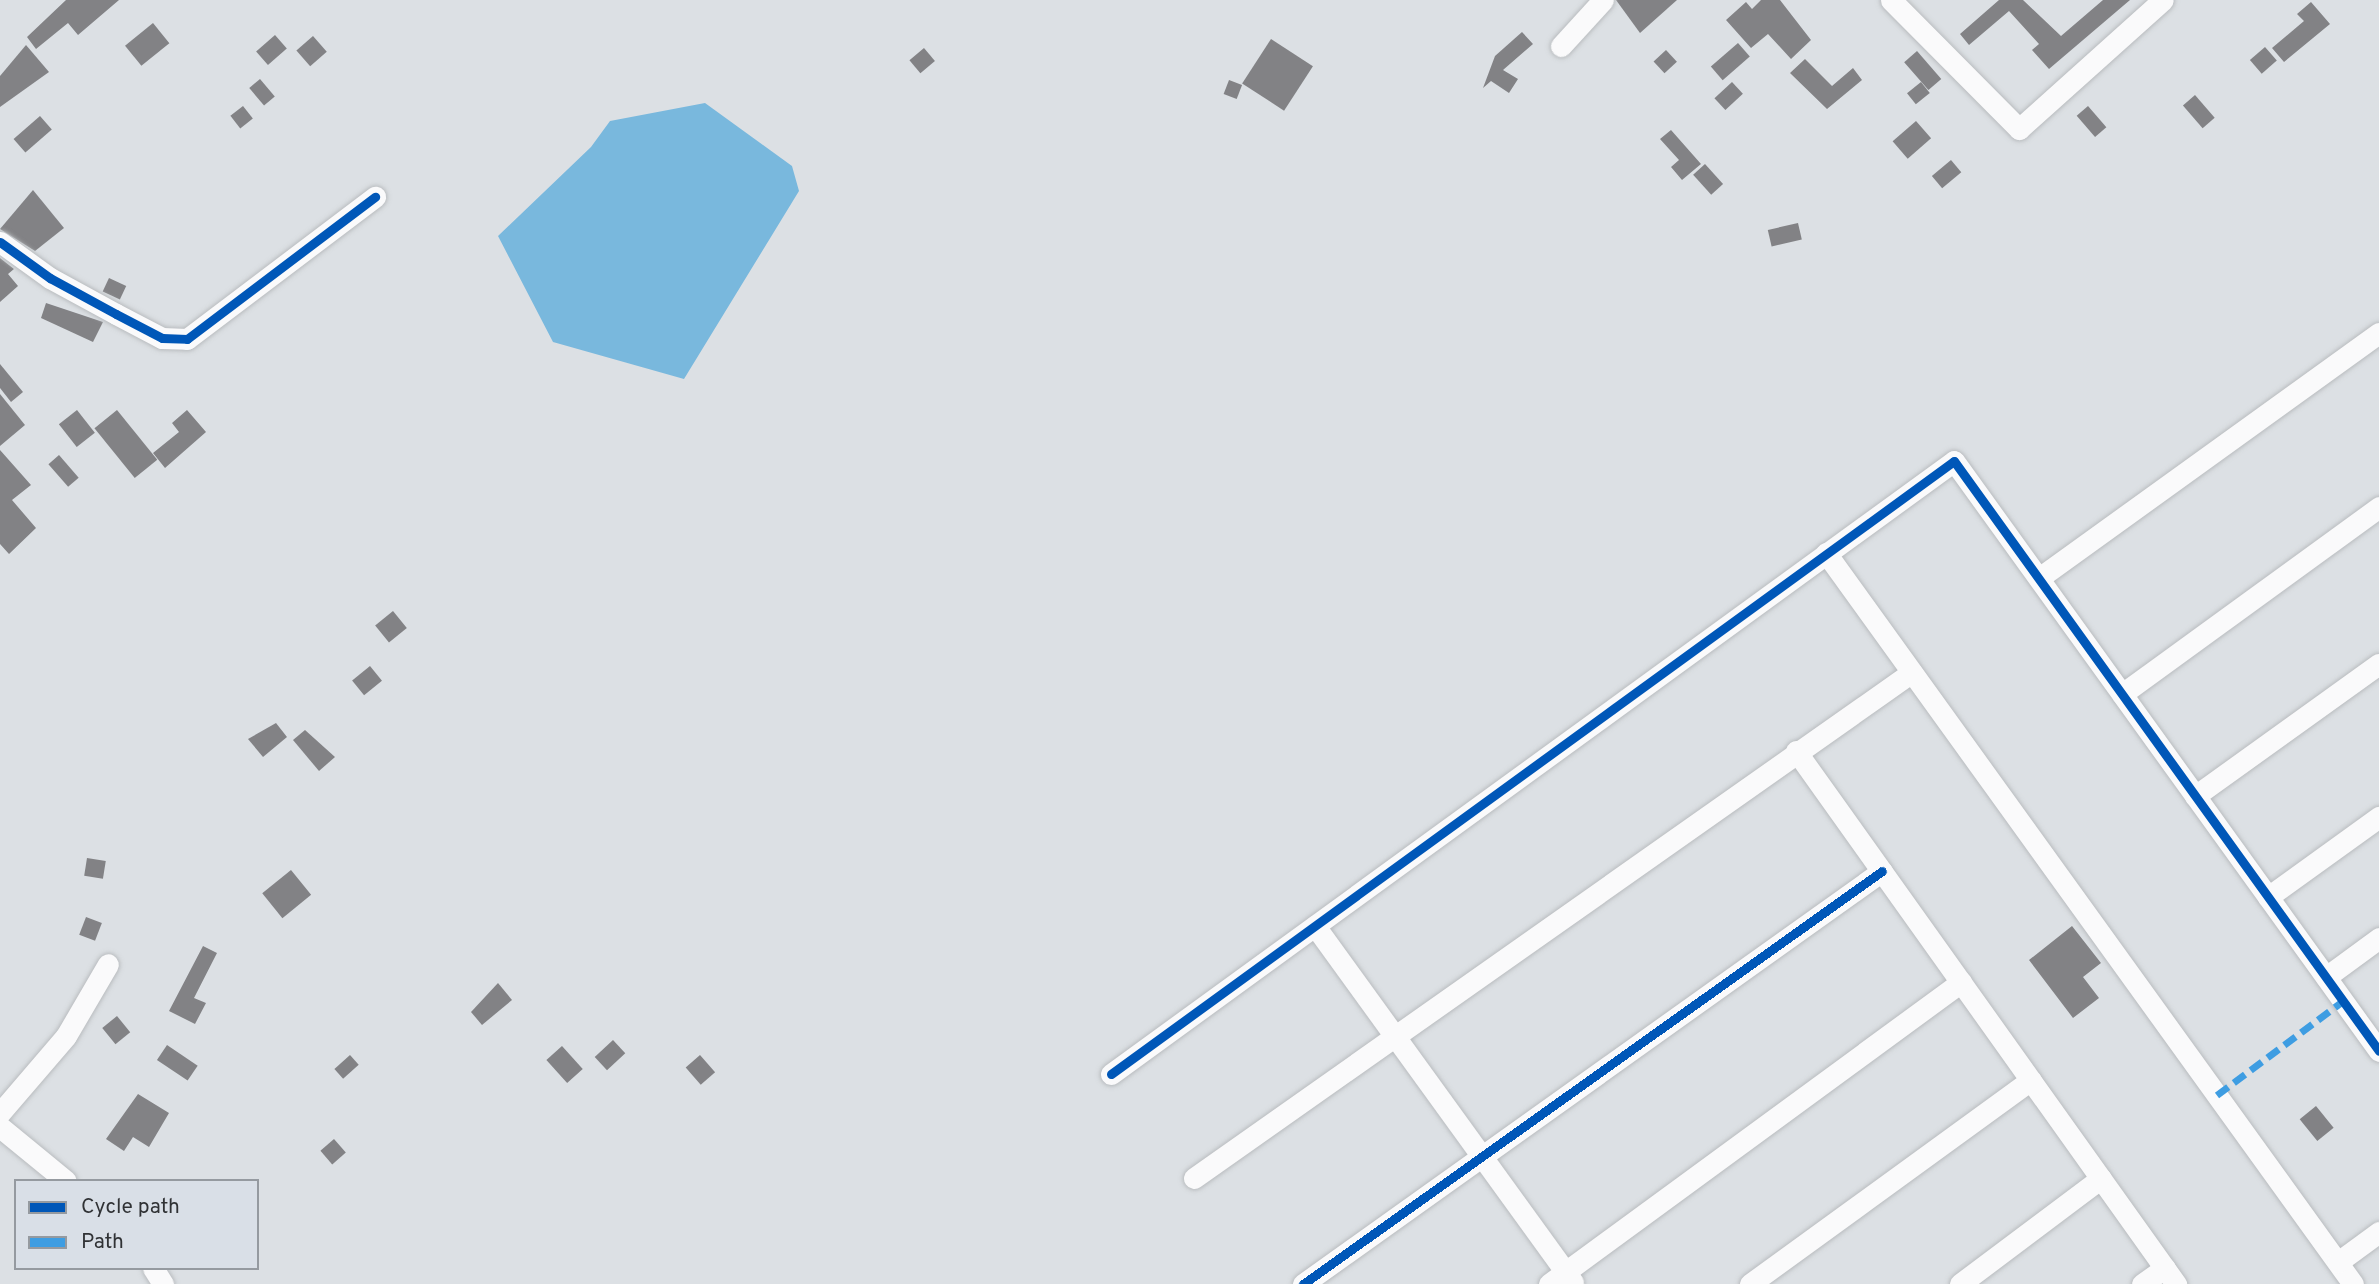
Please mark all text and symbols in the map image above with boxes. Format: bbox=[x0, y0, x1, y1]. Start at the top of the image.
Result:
legend bbox=[14, 1179, 259, 1270]
text: Cycle path bbox=[81, 1194, 180, 1221]
text: Path bbox=[81, 1229, 124, 1256]

